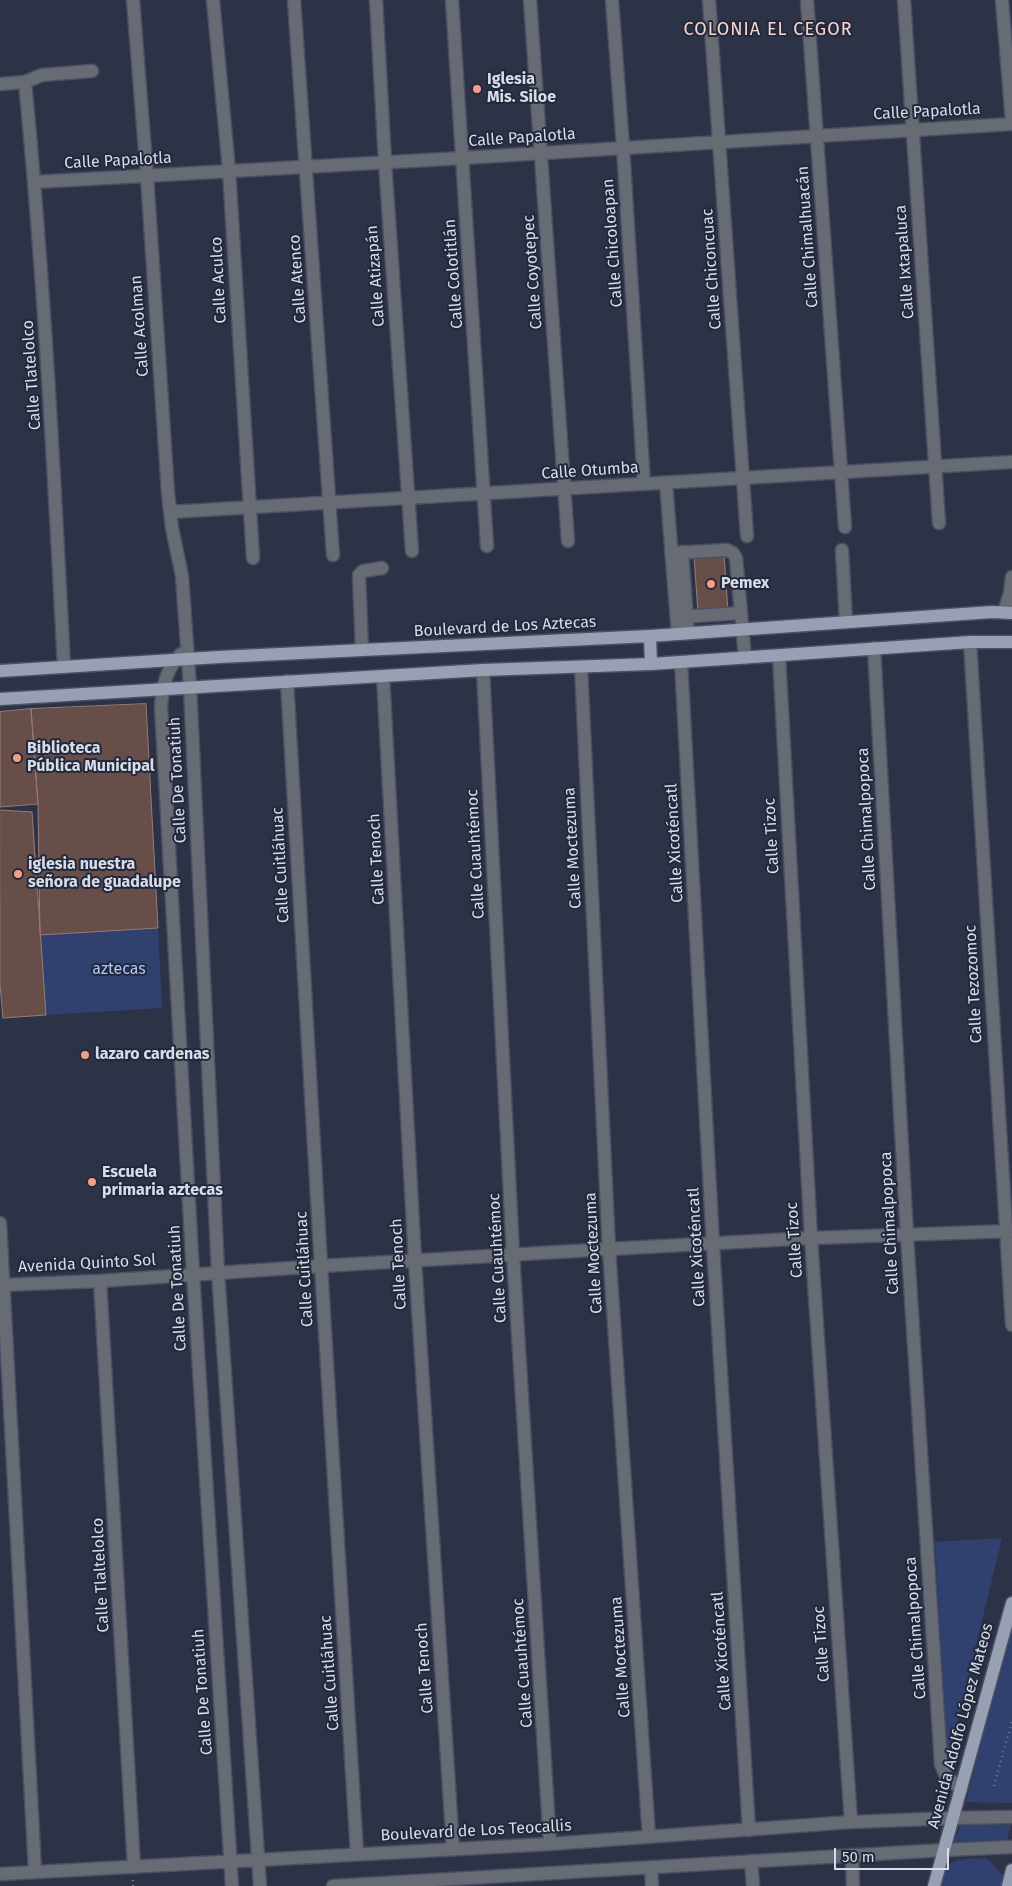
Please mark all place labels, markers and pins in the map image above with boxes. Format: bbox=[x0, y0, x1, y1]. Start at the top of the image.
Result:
place label: Iglesia Mis. Siloe bbox=[487, 70, 556, 108]
marker: Iglesia Mis. Siloe bbox=[471, 83, 483, 95]
place label: Pemex bbox=[721, 574, 769, 594]
marker: Pemex bbox=[705, 578, 717, 590]
place label: Biblioteca Pública Municipal bbox=[27, 739, 155, 777]
marker: Biblioteca Pública Municipal bbox=[11, 752, 23, 764]
place label: iglesia nuestra señora de guadalupe bbox=[28, 855, 181, 893]
marker: iglesia nuestra señora de guadalupe bbox=[12, 868, 24, 880]
place label: lazaro cardenas bbox=[95, 1045, 210, 1065]
marker: lazaro cardenas bbox=[79, 1049, 91, 1061]
place label: Escuela primaria aztecas bbox=[102, 1163, 223, 1201]
marker: Escuela primaria aztecas bbox=[86, 1176, 98, 1188]

